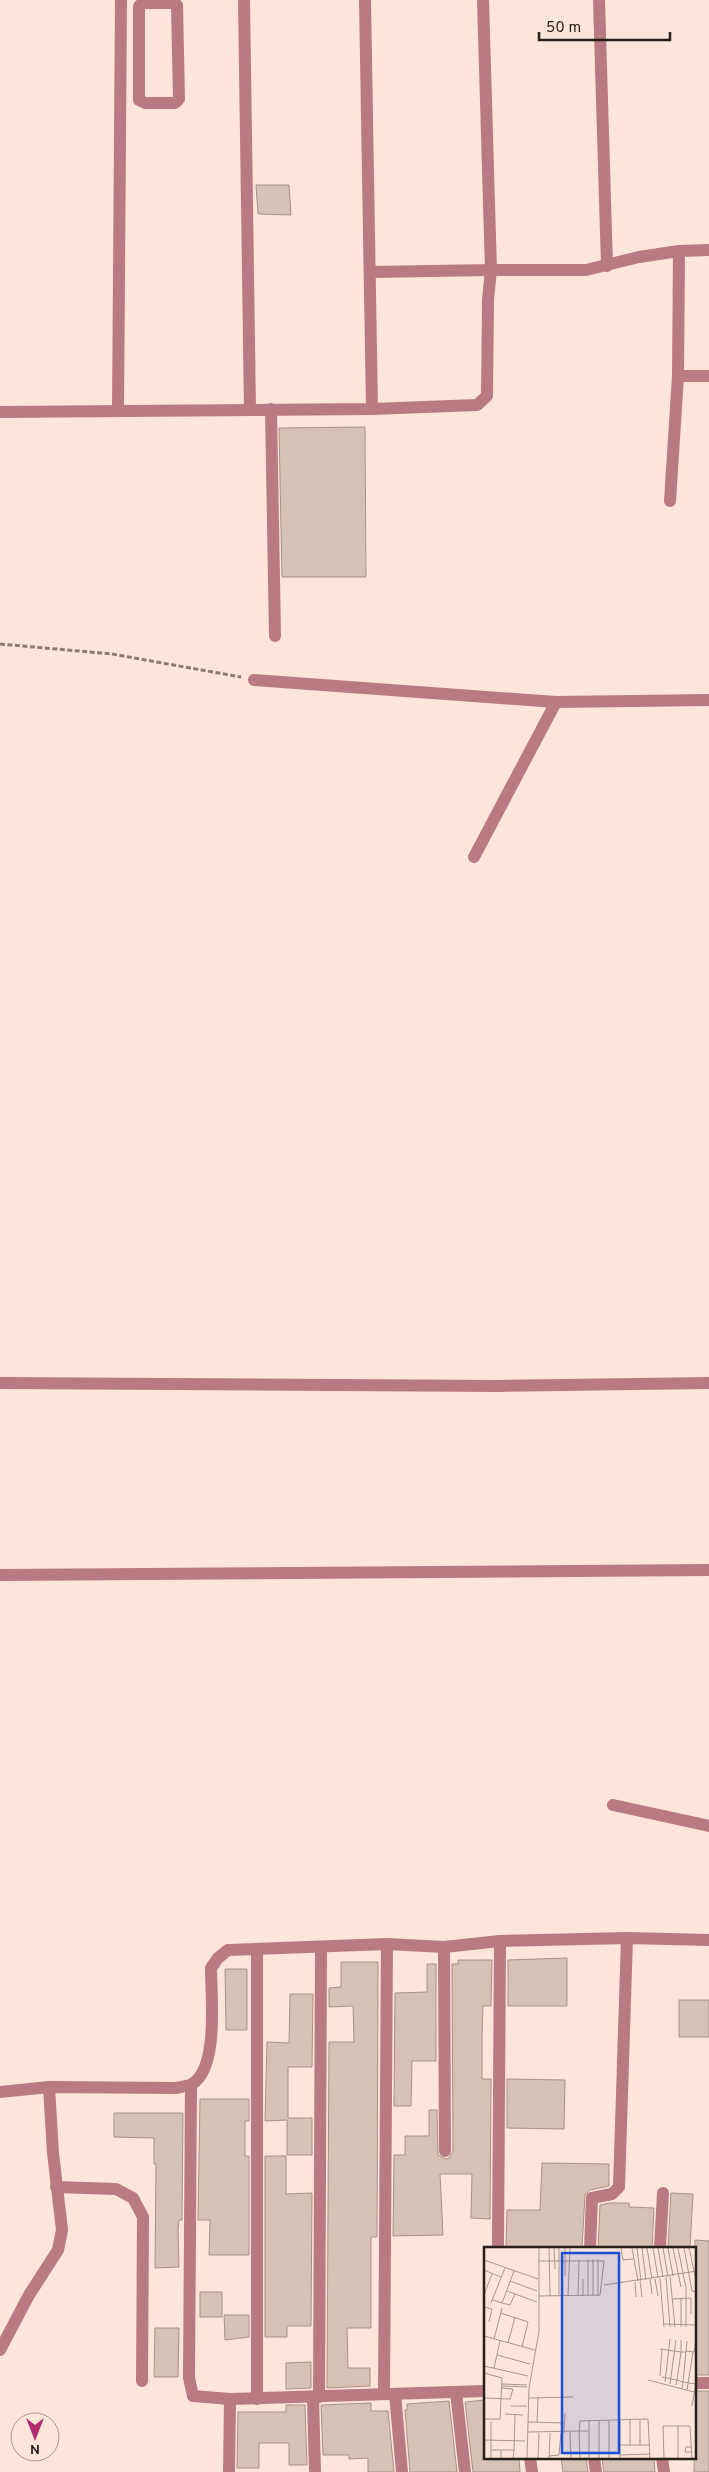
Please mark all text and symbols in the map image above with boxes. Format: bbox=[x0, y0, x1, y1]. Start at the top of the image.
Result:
scale bar bbox=[539, 10, 670, 42]
text: 50 m bbox=[546, 19, 581, 38]
inset map bbox=[484, 2247, 696, 2460]
north arrow bbox=[10, 2412, 60, 2462]
text: N bbox=[30, 2440, 40, 2457]

